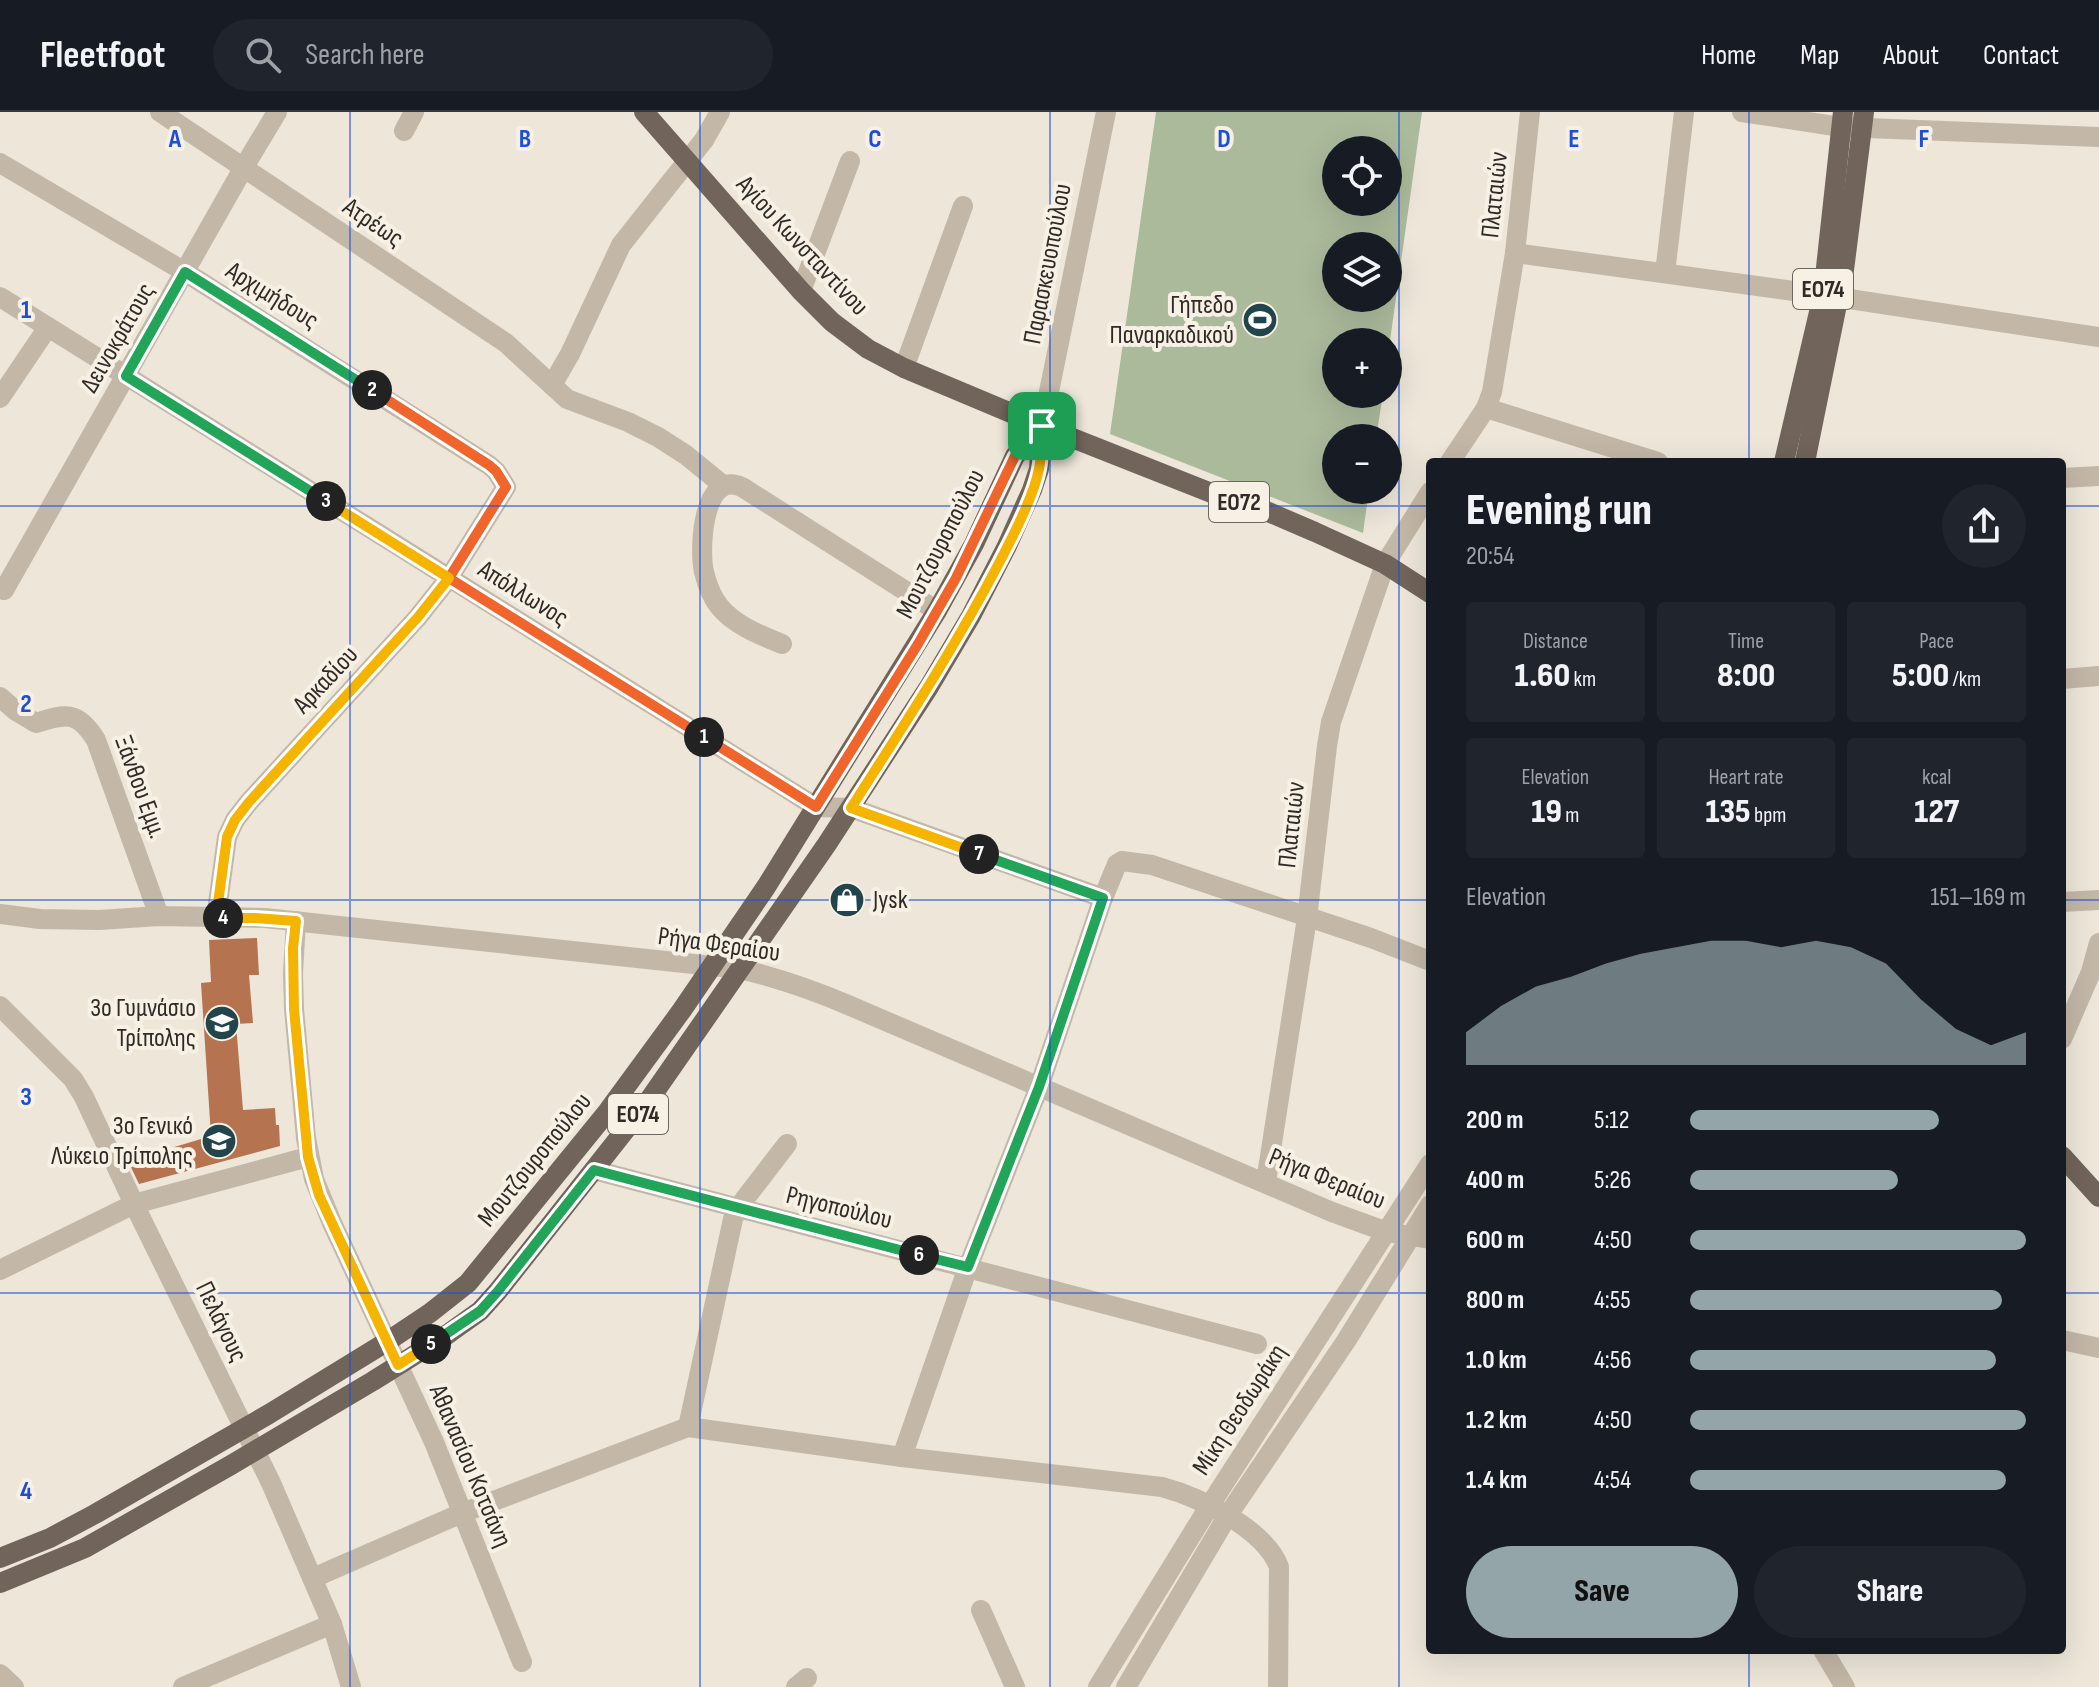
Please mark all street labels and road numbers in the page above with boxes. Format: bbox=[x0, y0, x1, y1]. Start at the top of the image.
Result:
street label: Πλαταιών bbox=[1475, 150, 1515, 240]
street label: Αγίου Κωνσταντίνου bbox=[729, 169, 875, 322]
street label: Παρασκευοπούλου bbox=[1017, 181, 1079, 347]
street label: Ατρέως bbox=[336, 191, 409, 254]
street label: Αρχιμήδους bbox=[219, 255, 324, 337]
road number: ΕΟ74 bbox=[1793, 269, 1853, 309]
street label: Δεινοκράτους bbox=[74, 278, 162, 398]
street label: Μουτζουροπούλου bbox=[890, 464, 992, 624]
road number: ΕΟ72 bbox=[1209, 482, 1269, 522]
street label: Απόλλωνος bbox=[471, 554, 574, 634]
street label: Αρκαδίου bbox=[286, 640, 365, 721]
street label: Ξάνθου Εμμ. bbox=[107, 731, 173, 843]
street label: Πλαταιών bbox=[1272, 780, 1312, 870]
street label: Ρήγα Φεραίου bbox=[656, 921, 782, 969]
street label: Μουτζουροπούλου bbox=[472, 1087, 598, 1233]
road number: ΕΟ74 bbox=[608, 1094, 668, 1134]
street label: Ρήγα Φεραίου bbox=[1264, 1142, 1390, 1216]
street label: Ρηγοπούλου bbox=[783, 1180, 895, 1236]
street label: Πελάγους bbox=[188, 1277, 254, 1367]
street label: Μίκη Θεοδωράκη bbox=[1186, 1339, 1294, 1481]
street label: Αθανασίου Κοτσάνη bbox=[422, 1379, 518, 1552]

